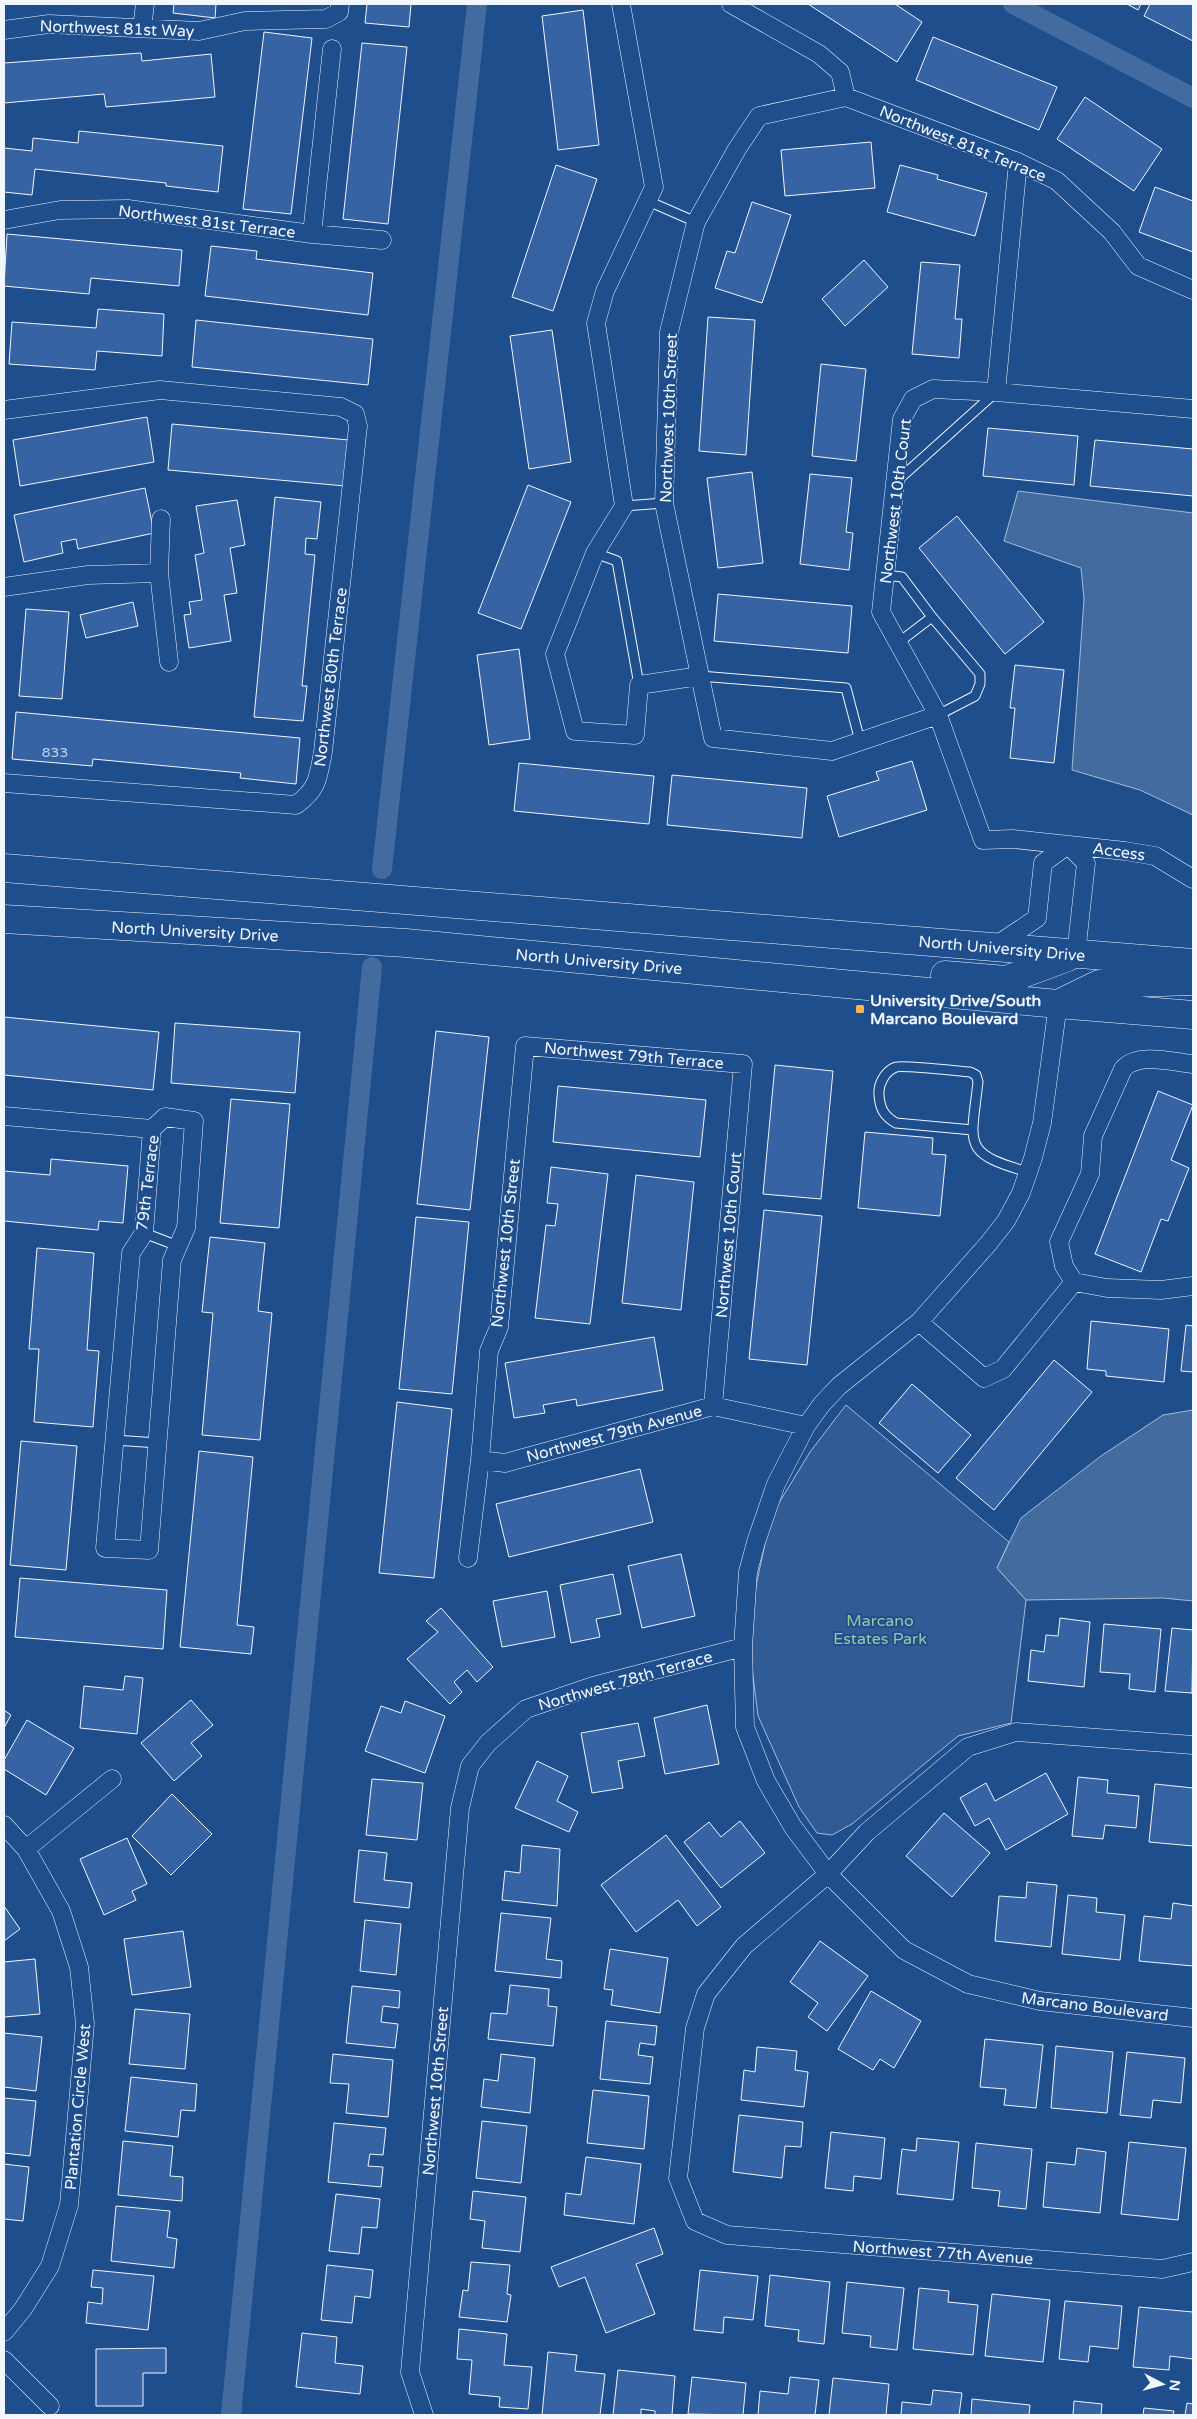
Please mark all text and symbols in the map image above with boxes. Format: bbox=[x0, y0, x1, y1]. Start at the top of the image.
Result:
street label: Northwest 81st Way bbox=[39, 16, 195, 42]
street label: Northwest 81st Terrace bbox=[876, 101, 1049, 187]
street label: Northwest 81st Terrace bbox=[117, 201, 297, 243]
street label: Northwest 10th Street bbox=[656, 333, 682, 503]
street label: Northwest 10th Court bbox=[876, 417, 916, 585]
street label: Northwest 80th Terrace bbox=[310, 586, 352, 768]
house number: 833 bbox=[42, 744, 68, 761]
street label: Access bbox=[1091, 838, 1147, 866]
street label: North University Drive bbox=[111, 918, 279, 946]
street label: North University Drive bbox=[918, 932, 1086, 966]
street label: North University Drive bbox=[515, 945, 683, 979]
place label: University Drive/South Marcano Boulevard bbox=[870, 991, 1041, 1029]
marker: University Drive/South Marcano Boulevard bbox=[854, 1003, 866, 1015]
street label: Northwest 79th Terrace bbox=[543, 1038, 725, 1074]
street label: 79th Terrace bbox=[132, 1134, 164, 1232]
street label: Northwest 10th Court bbox=[712, 1151, 746, 1319]
street label: Northwest 10th Street bbox=[487, 1158, 525, 1328]
street label: Northwest 79th Avenue bbox=[524, 1401, 704, 1467]
park label: Marcano Estates Park bbox=[833, 1611, 927, 1649]
street label: Northwest 78th Terrace bbox=[536, 1646, 715, 1715]
street label: Marcano Boulevard bbox=[1020, 1988, 1170, 2026]
street label: Northwest 10th Street bbox=[419, 2006, 453, 2176]
street label: Plantation Circle West bbox=[61, 2023, 95, 2191]
street label: Northwest 77th Avenue bbox=[852, 2237, 1034, 2269]
north arrow bbox=[1137, 2359, 1187, 2409]
text: N bbox=[1165, 2379, 1183, 2392]

